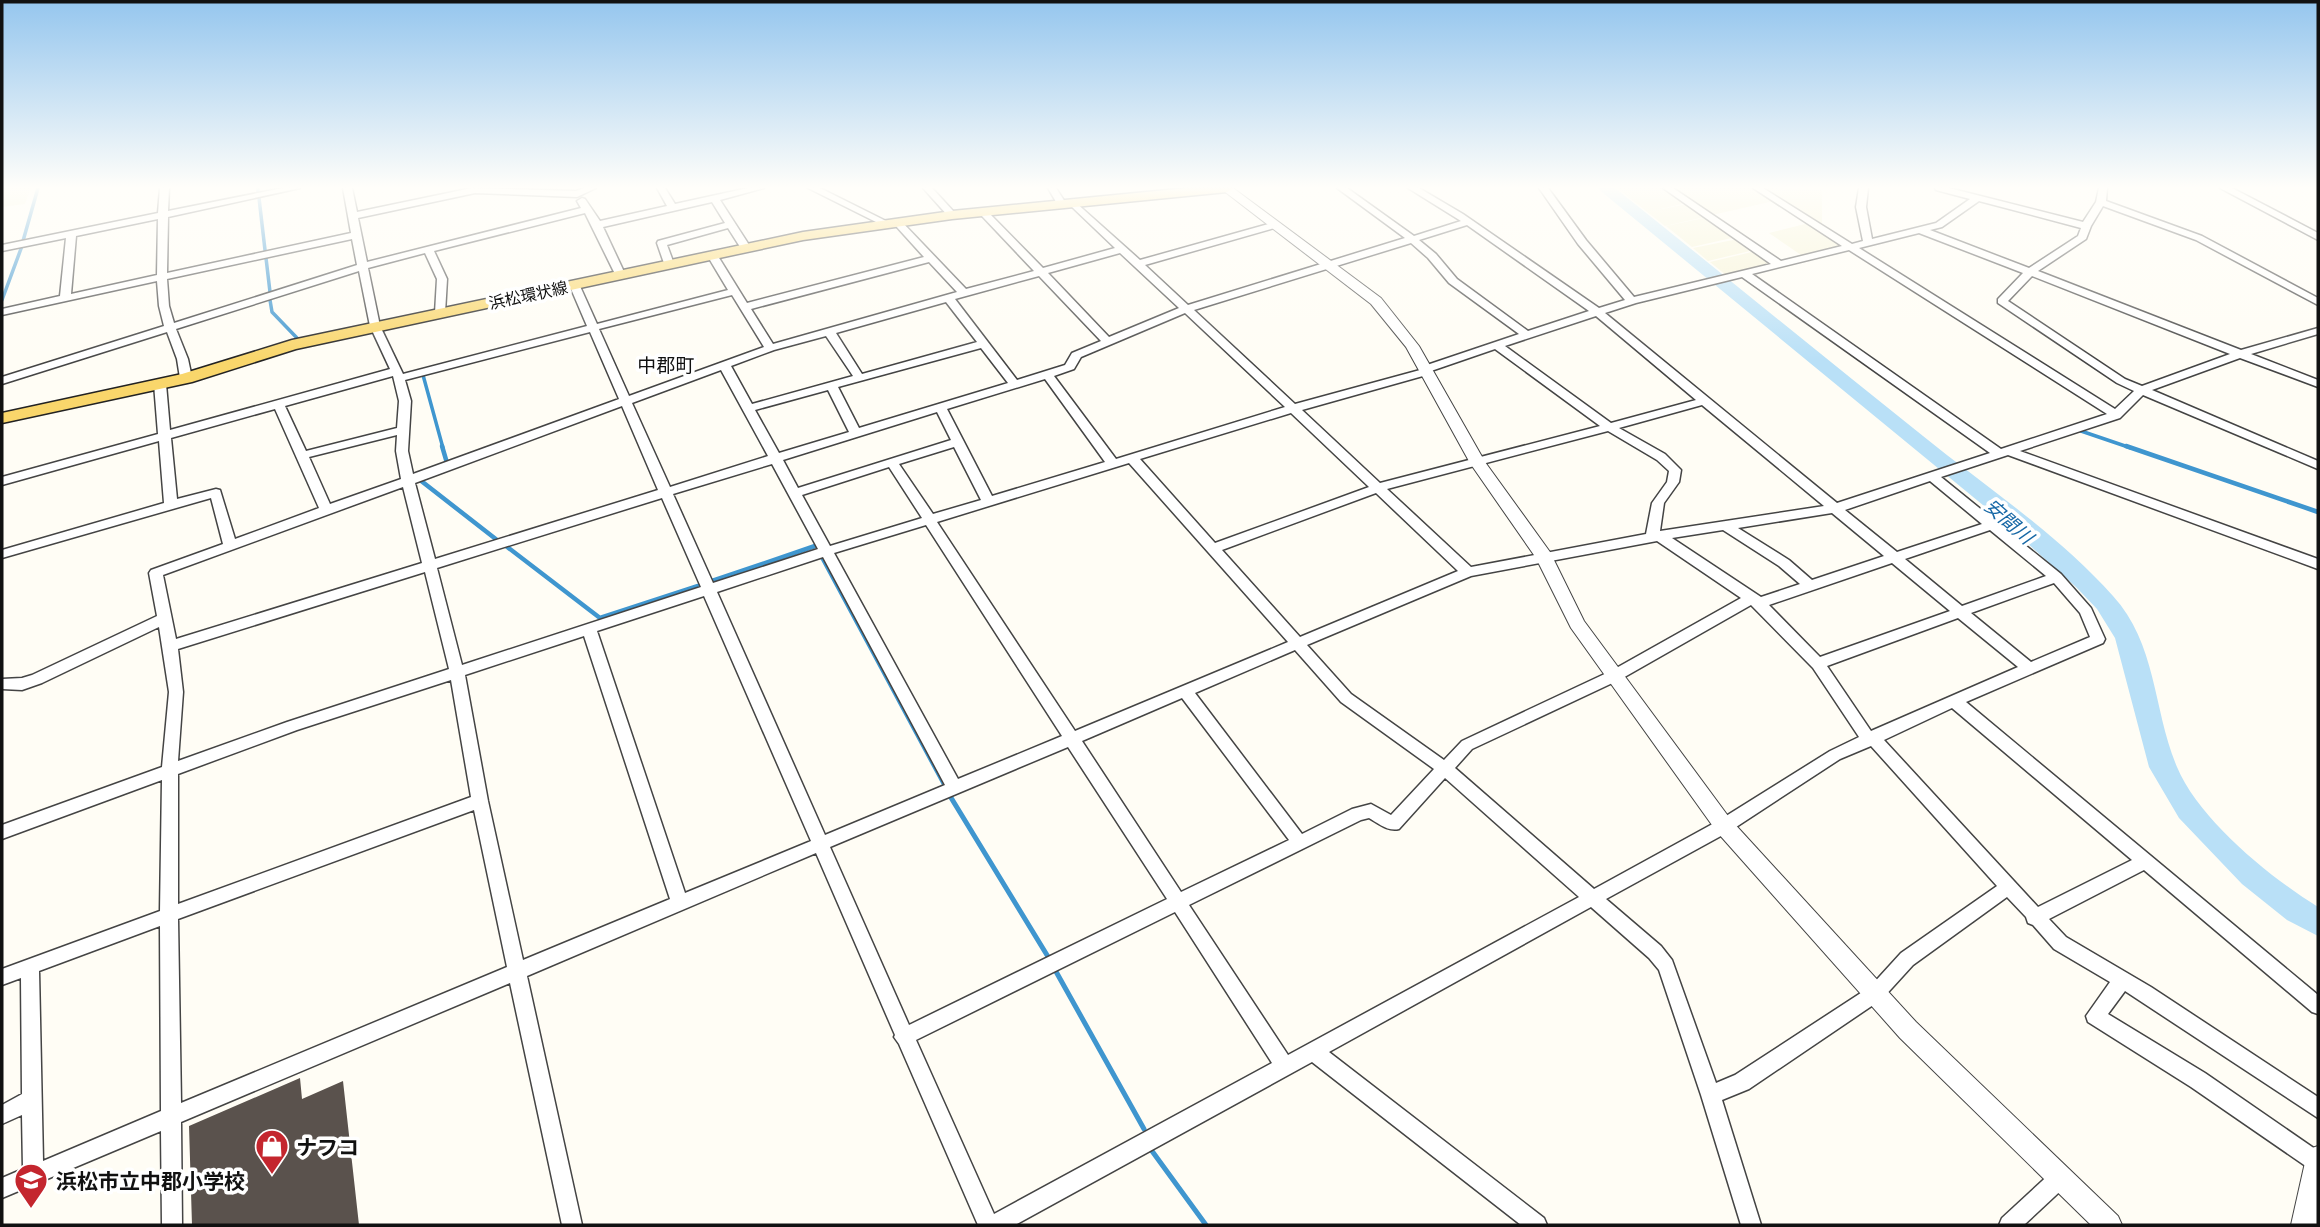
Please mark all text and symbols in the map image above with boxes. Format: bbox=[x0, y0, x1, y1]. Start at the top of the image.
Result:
street label: 浜松環状線 bbox=[486, 274, 570, 314]
district label: 中郡町 bbox=[637, 350, 695, 377]
water label: 安間川 bbox=[1980, 491, 2042, 550]
shop icon: ナフコ bbox=[253, 1127, 291, 1176]
place label: ナフコ bbox=[296, 1131, 359, 1161]
school or university icon: 浜松市立中郡小学校 bbox=[12, 1161, 50, 1210]
place label: 浜松市立中郡小学校 bbox=[56, 1165, 245, 1195]

